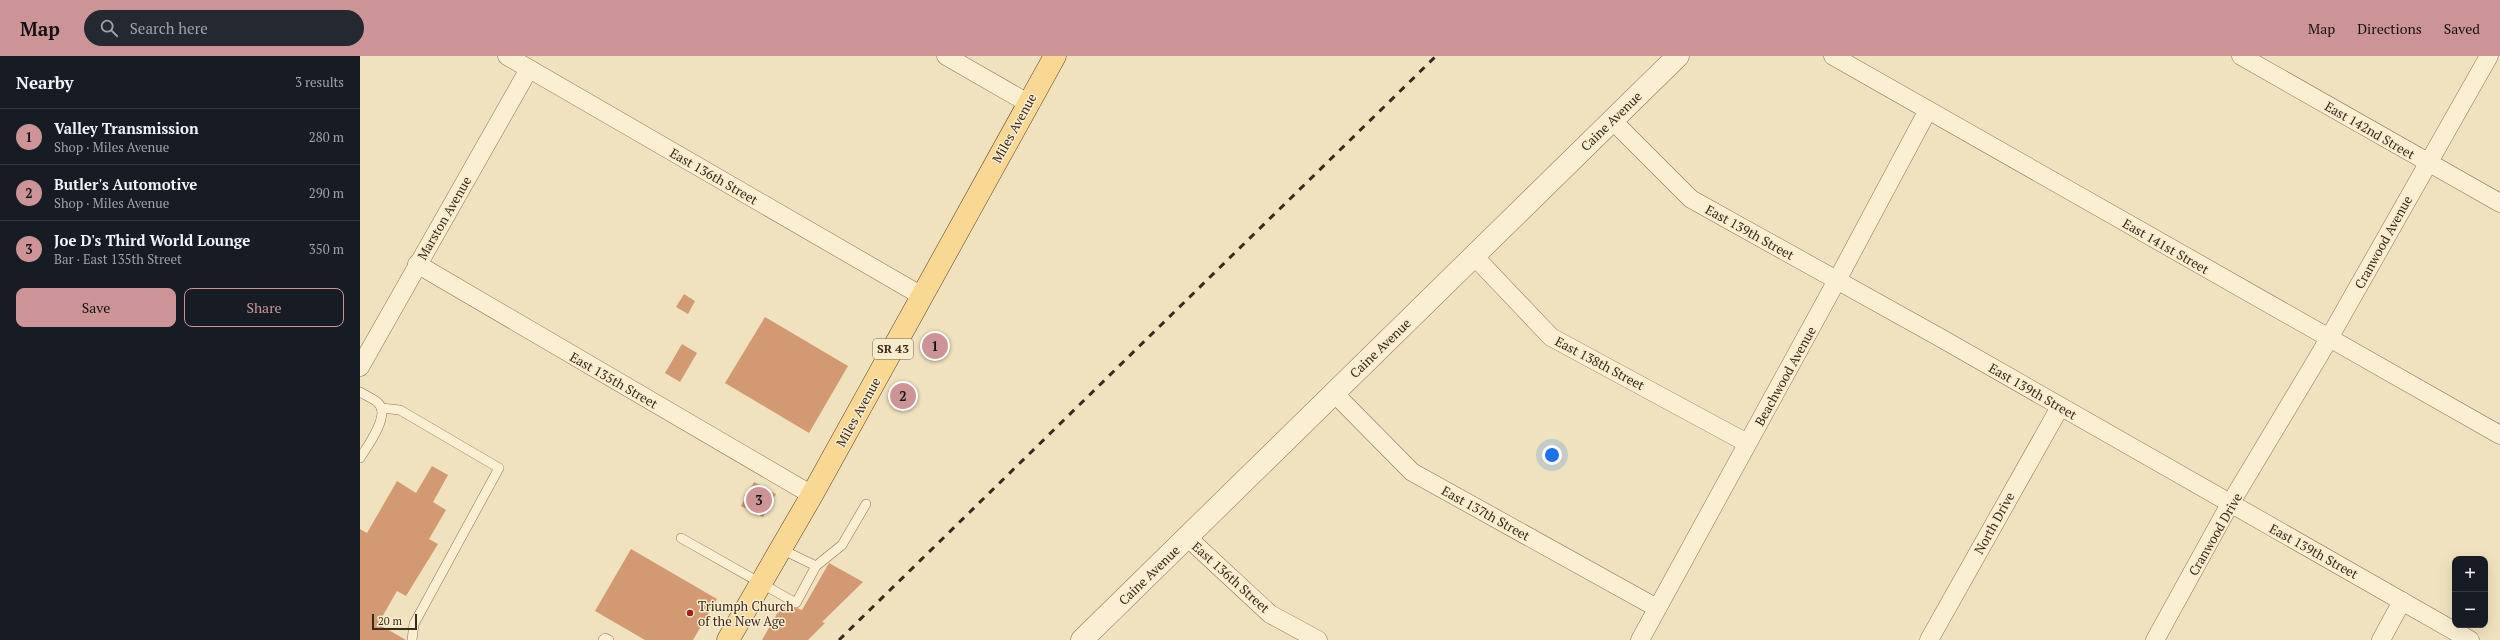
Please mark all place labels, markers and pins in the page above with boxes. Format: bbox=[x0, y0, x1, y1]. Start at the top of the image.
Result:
pin: 1 bbox=[922, 331, 948, 361]
pin: 2 bbox=[890, 381, 916, 411]
pin: 3 bbox=[746, 485, 772, 515]
place label: Triumph Church of the New Age bbox=[698, 597, 794, 630]
marker: Triumph Church of the New Age bbox=[685, 608, 695, 618]

